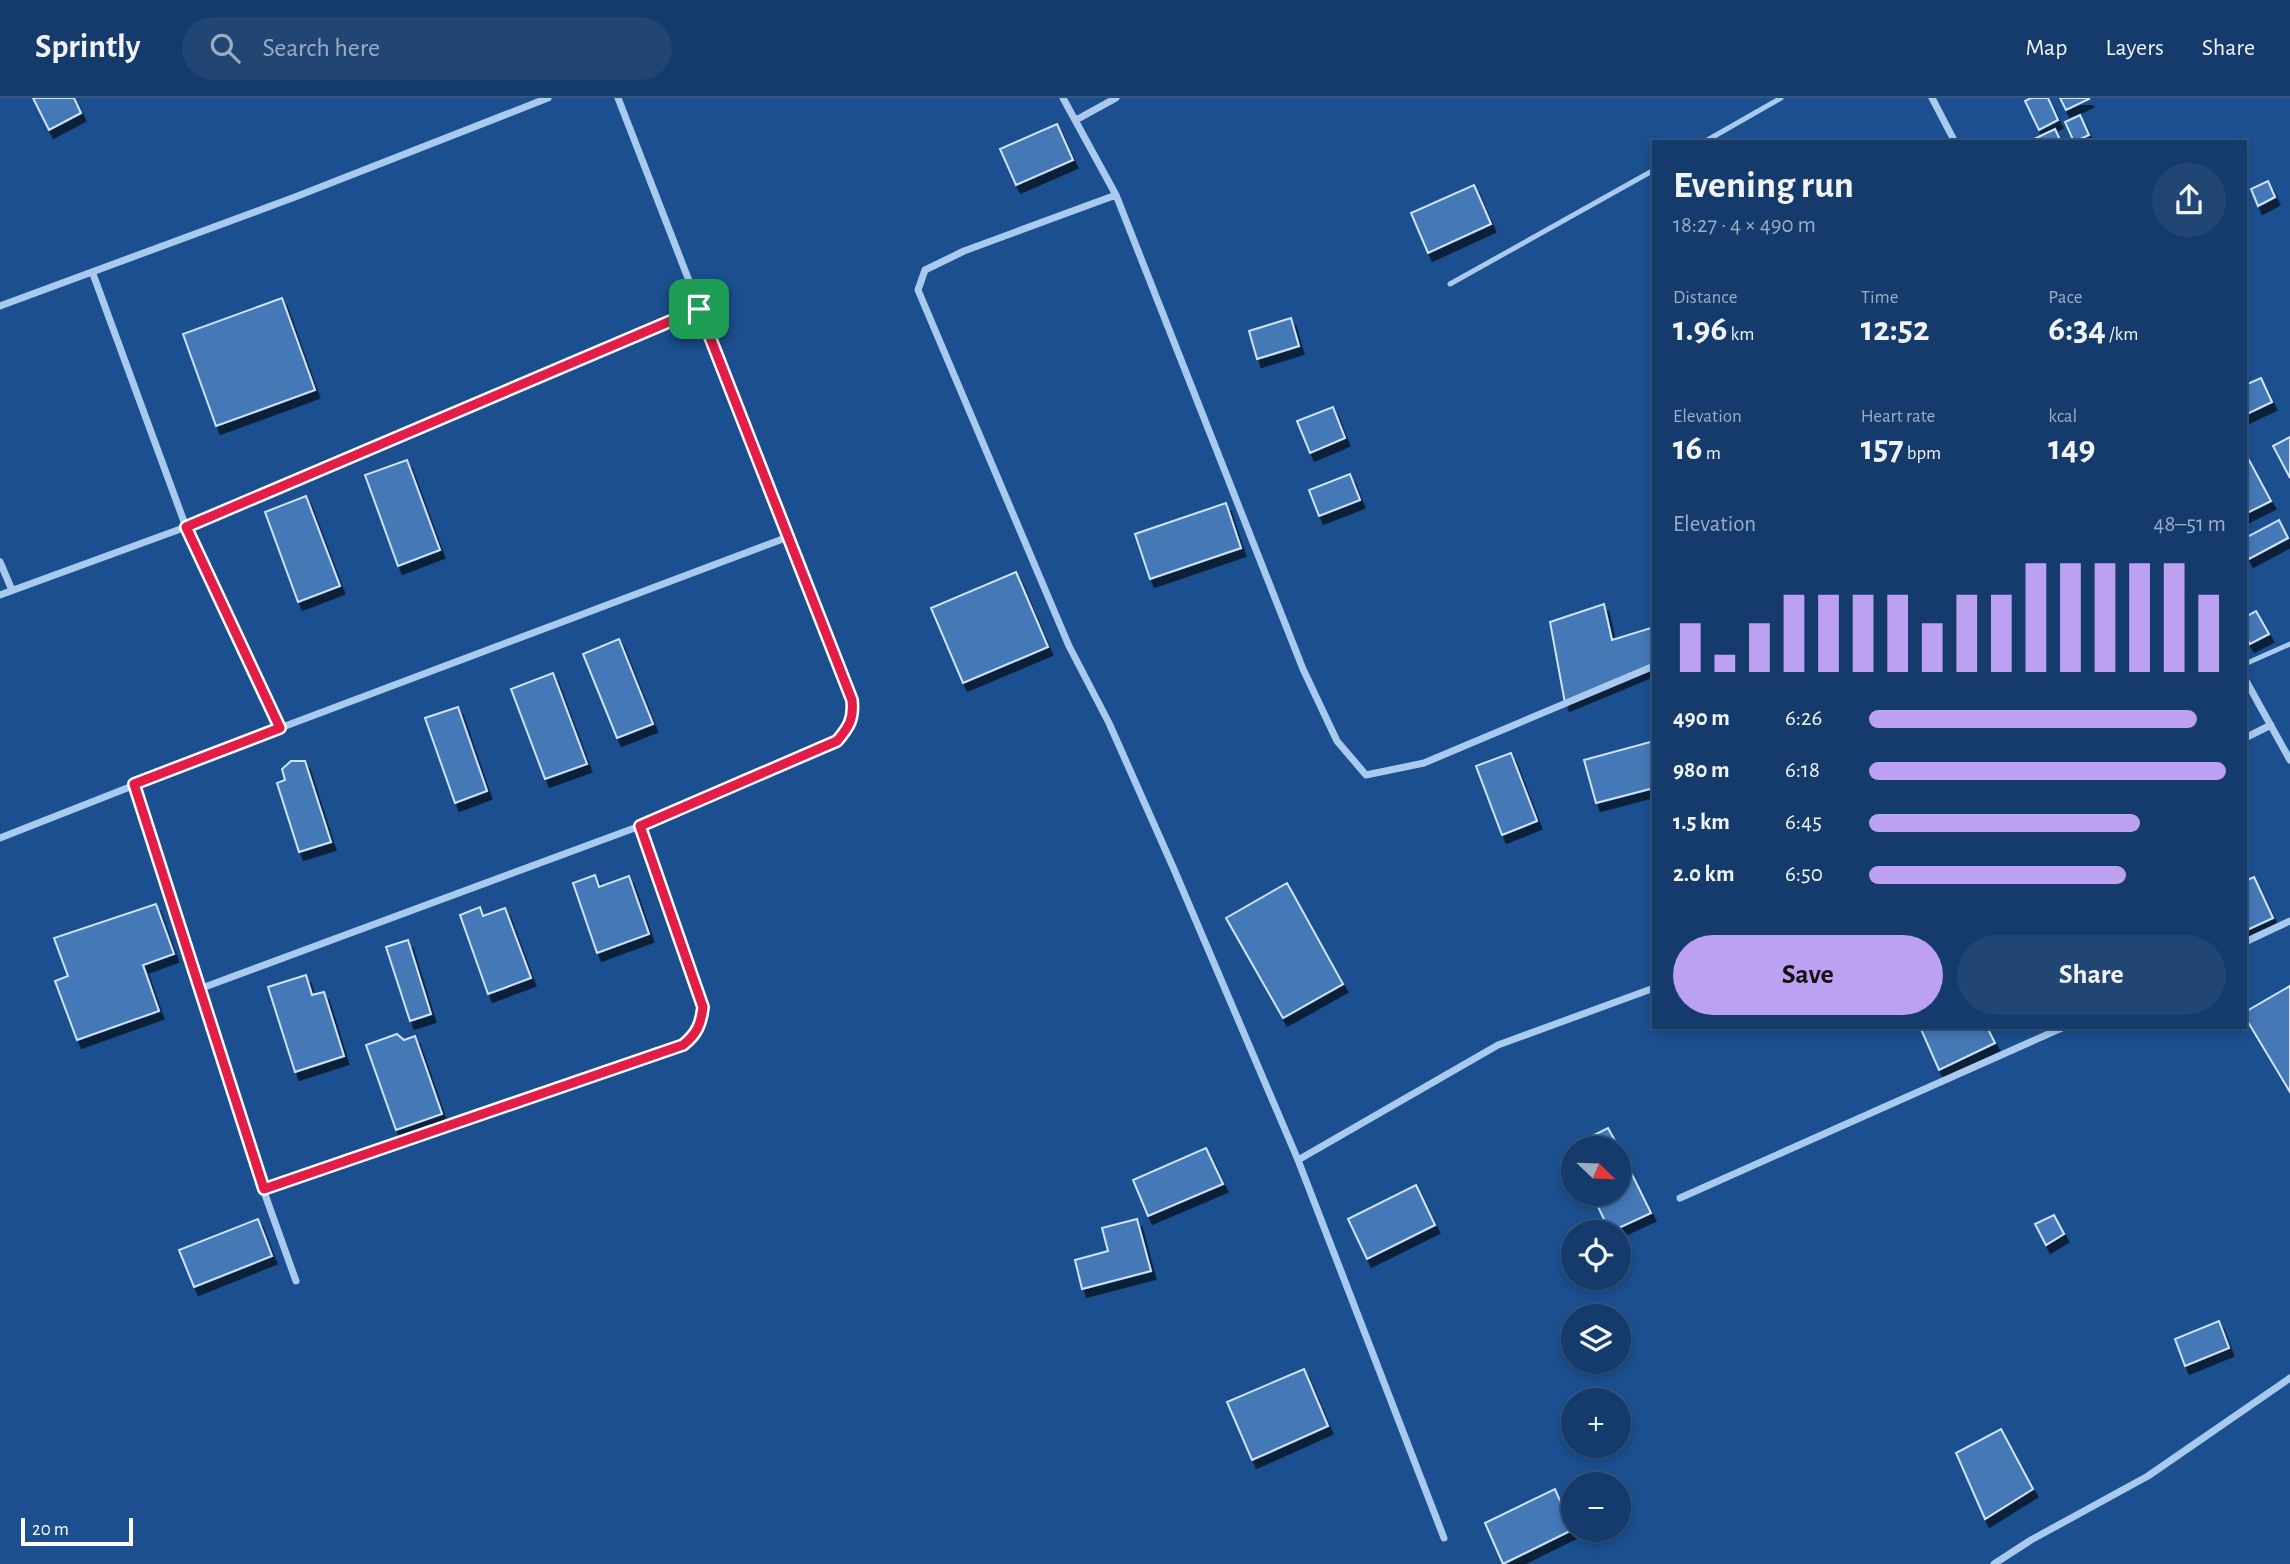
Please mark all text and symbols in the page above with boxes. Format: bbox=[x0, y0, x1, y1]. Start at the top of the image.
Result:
search box bbox=[182, 17, 672, 80]
icon: search bbox=[206, 29, 244, 67]
text: Sprintly bbox=[35, 31, 140, 64]
text: Search here bbox=[262, 35, 380, 61]
text: Map bbox=[2025, 36, 2067, 60]
text: Layers bbox=[2105, 36, 2164, 60]
text: Share bbox=[2202, 36, 2255, 60]
button: share bbox=[2152, 163, 2226, 237]
text: Evening run bbox=[1673, 167, 1854, 205]
text: 18:27 · 4 × 490 m bbox=[1673, 214, 1816, 237]
pin bbox=[669, 279, 729, 339]
text: Distance bbox=[1673, 288, 1737, 307]
text: Time bbox=[1861, 288, 1899, 307]
text: Pace bbox=[2048, 288, 2083, 307]
icon: arrive bbox=[680, 290, 718, 328]
text: 1.96 bbox=[1673, 312, 1727, 347]
text: 12:52 bbox=[1861, 312, 1929, 347]
text: 6:34 bbox=[2048, 312, 2106, 347]
text: km bbox=[1727, 325, 1754, 344]
text: /km bbox=[2106, 325, 2138, 344]
text: Elevation bbox=[1673, 407, 1742, 426]
text: Heart rate bbox=[1861, 407, 1935, 426]
text: kcal bbox=[2048, 407, 2077, 426]
text: 16 bbox=[1673, 431, 1703, 466]
text: 157 bbox=[1861, 431, 1904, 466]
text: 149 bbox=[2048, 431, 2095, 466]
text: m bbox=[1703, 444, 1721, 463]
text: bpm bbox=[1904, 444, 1941, 463]
text: Elevation bbox=[1673, 513, 1756, 536]
text: 48–51 m bbox=[2153, 513, 2226, 536]
text: 490 m bbox=[1673, 707, 1730, 730]
text: 6:26 bbox=[1785, 707, 1822, 730]
text: 980 m bbox=[1673, 759, 1729, 782]
text: 6:18 bbox=[1785, 759, 1820, 782]
text: 1.5 km bbox=[1673, 811, 1730, 834]
text: 6:45 bbox=[1785, 811, 1822, 834]
text: 2.0 km bbox=[1673, 863, 1735, 886]
text: 6:50 bbox=[1785, 863, 1823, 886]
button: Save bbox=[1673, 935, 1943, 1015]
button: Share bbox=[1957, 935, 2226, 1015]
north arrow bbox=[1561, 1136, 1631, 1206]
map controls bbox=[1561, 1136, 1631, 1542]
button: locate bbox=[1561, 1220, 1631, 1290]
button: layers bbox=[1561, 1304, 1631, 1374]
button: + bbox=[1561, 1388, 1631, 1458]
button: − bbox=[1561, 1472, 1631, 1542]
scale bar bbox=[21, 1515, 133, 1547]
text: 20 m bbox=[32, 1520, 69, 1539]

